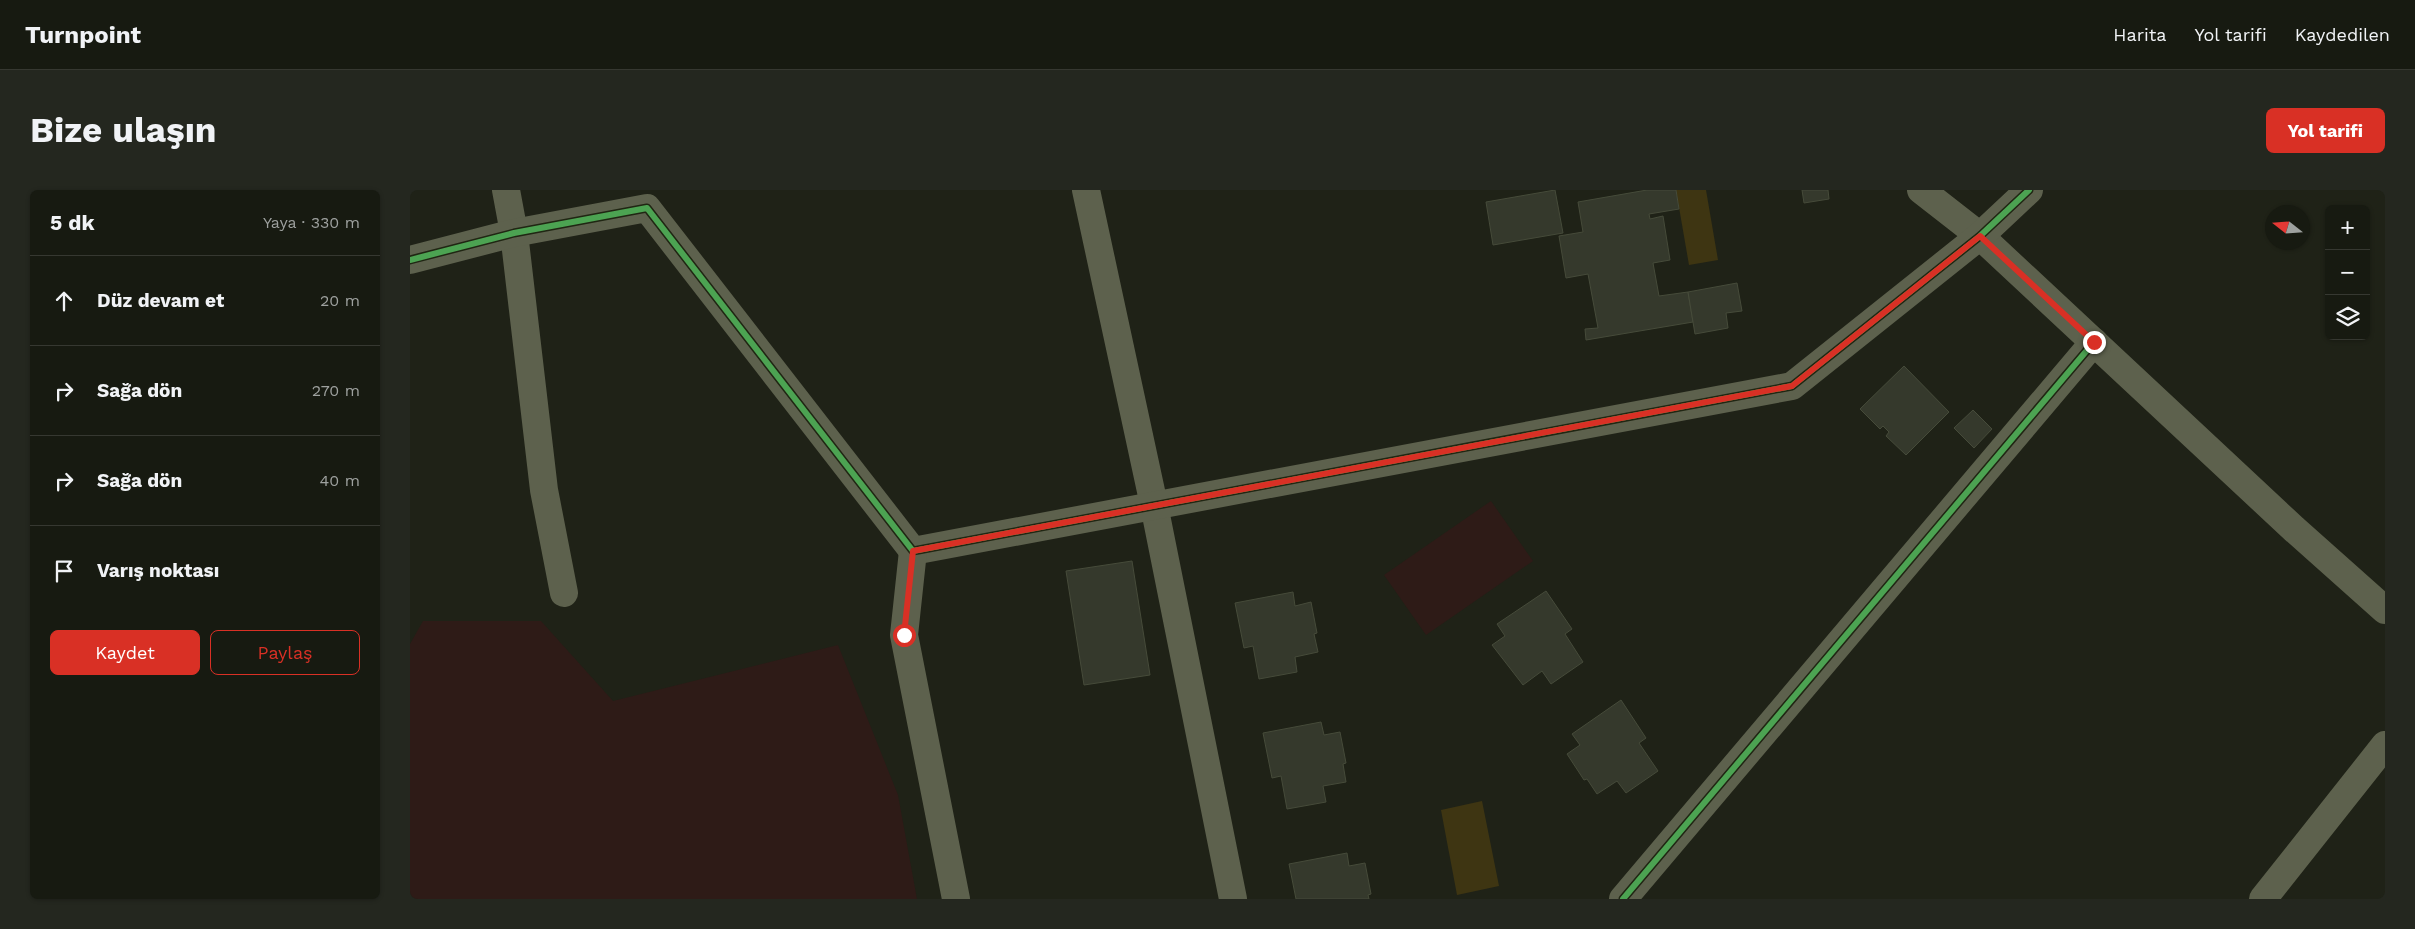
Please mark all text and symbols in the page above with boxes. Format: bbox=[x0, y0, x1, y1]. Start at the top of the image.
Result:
text: Turnpoint bbox=[25, 21, 141, 49]
text: Harita bbox=[2113, 24, 2167, 45]
text: Yol tarifi bbox=[2195, 24, 2267, 45]
text: Kaydedilen bbox=[2295, 24, 2390, 45]
button: Yol tarifi bbox=[2266, 108, 2385, 153]
text: Bize ulaşın bbox=[30, 109, 217, 151]
north arrow bbox=[2265, 205, 2310, 250]
map controls bbox=[2325, 205, 2370, 340]
button: + bbox=[2325, 205, 2370, 250]
text: 5 dk bbox=[50, 210, 94, 235]
text: Yaya · 330 m bbox=[263, 213, 360, 232]
button: − bbox=[2325, 250, 2370, 295]
icon: ahead bbox=[50, 287, 78, 315]
text: Düz devam et bbox=[97, 289, 224, 312]
text: 20 m bbox=[320, 291, 360, 310]
button: layers bbox=[2325, 295, 2370, 340]
route end bbox=[2083, 331, 2106, 354]
icon: right bbox=[50, 377, 78, 405]
text: Sağa dön bbox=[97, 379, 182, 402]
text: 270 m bbox=[312, 381, 360, 400]
icon: right bbox=[50, 467, 78, 495]
text: Sağa dön bbox=[97, 469, 182, 492]
text: 40 m bbox=[320, 471, 360, 490]
icon: arrive bbox=[50, 557, 78, 585]
text: Varış noktası bbox=[97, 559, 219, 582]
route start bbox=[893, 624, 916, 647]
button: Kaydet bbox=[50, 630, 200, 675]
button: Paylaş bbox=[210, 630, 360, 675]

